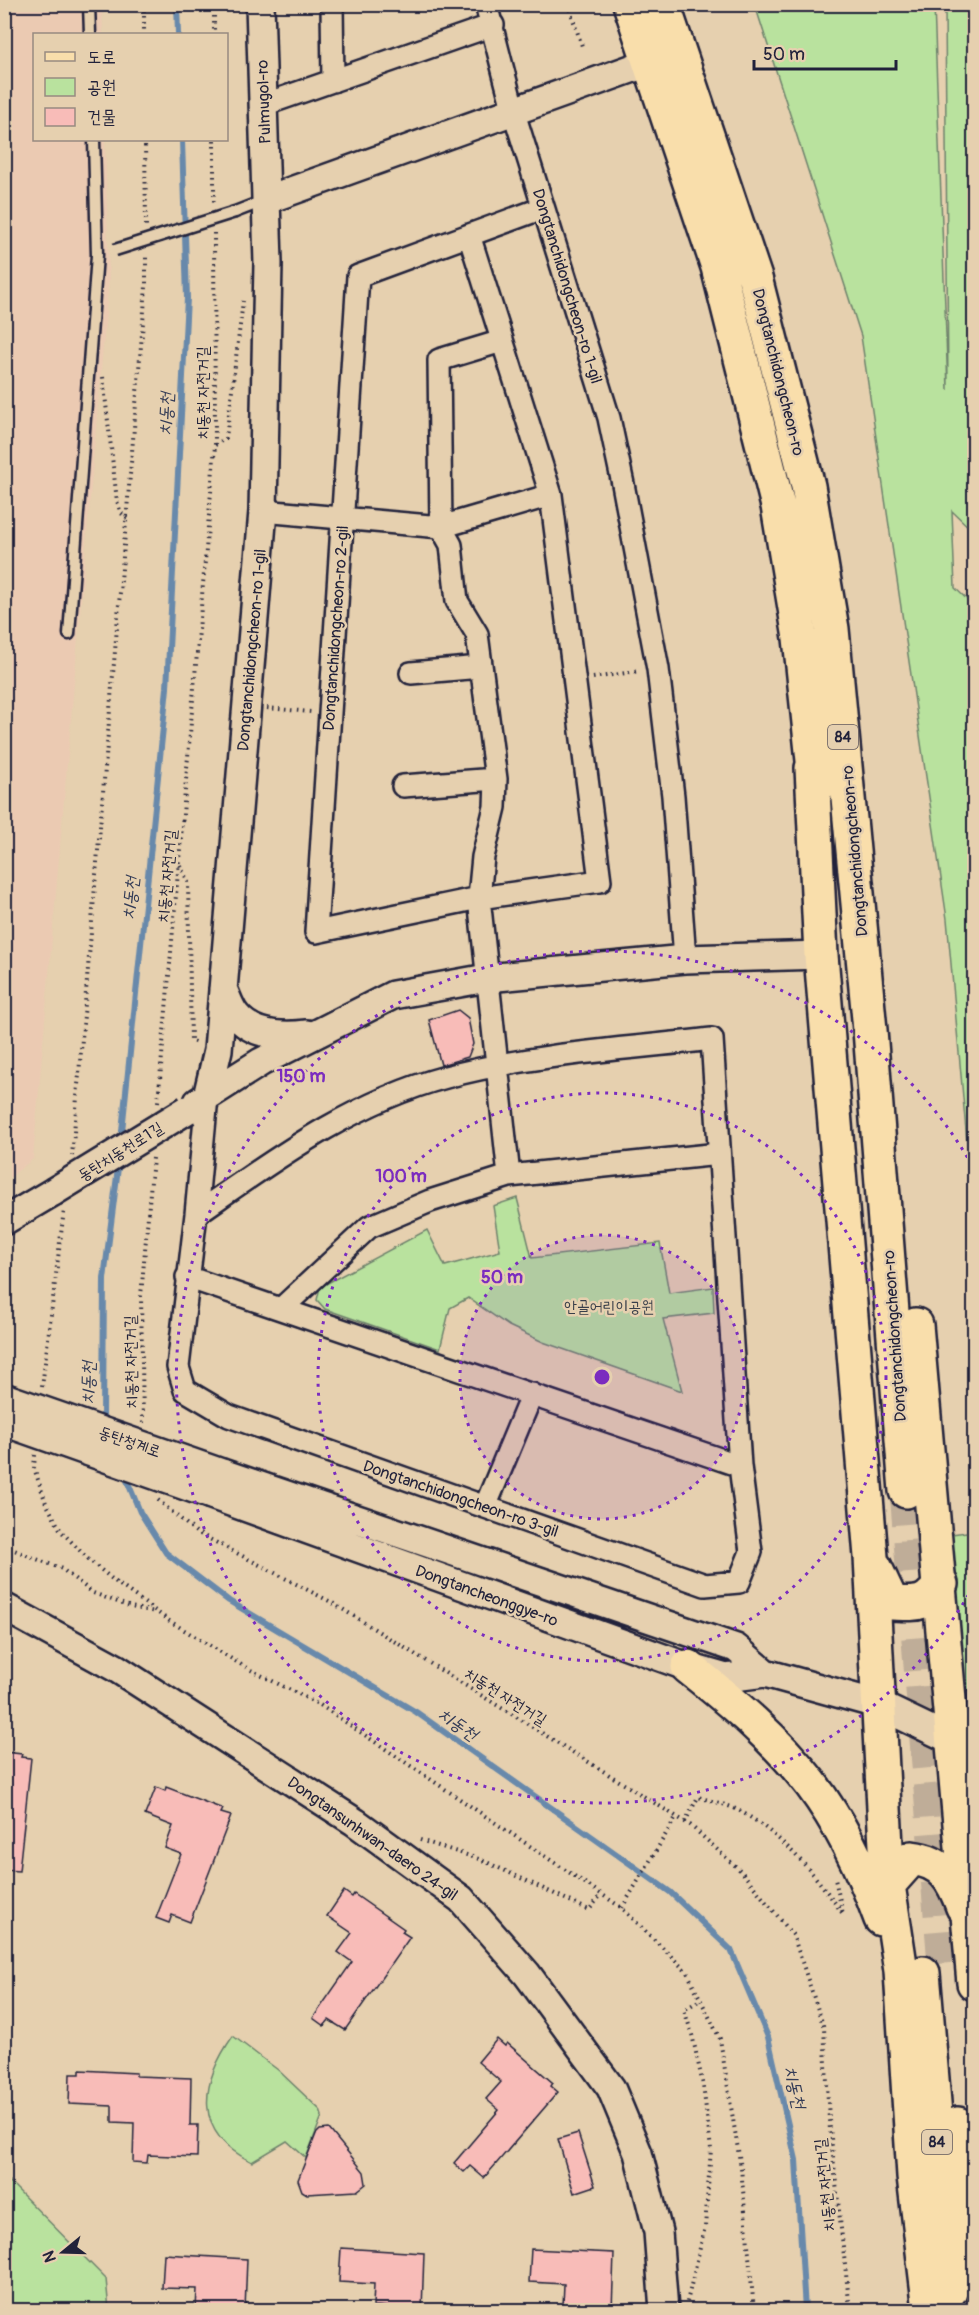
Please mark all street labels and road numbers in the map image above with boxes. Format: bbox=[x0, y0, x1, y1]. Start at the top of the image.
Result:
street label: Pulmugol-ro bbox=[253, 59, 275, 144]
street label: Dongtanchidongcheon-ro 1-gil bbox=[528, 186, 606, 386]
street label: Dongtanchidongcheon-ro bbox=[748, 287, 809, 458]
street label: 치동천 자전거길 bbox=[193, 346, 213, 440]
street label: Dongtanchidongcheon-ro 2-gil bbox=[319, 525, 353, 731]
street label: Dongtanchidongcheon-ro 1-gil bbox=[233, 548, 271, 752]
road number: 84 bbox=[828, 725, 858, 749]
street label: Dongtanchidongcheon-ro bbox=[838, 764, 872, 937]
street label: 치동천 자전거길 bbox=[153, 828, 181, 924]
street label: 동탄치동천로1길 bbox=[74, 1118, 167, 1186]
street label: Dongtanchidongcheon-ro bbox=[879, 1249, 911, 1422]
street label: 치동천 자전거길 bbox=[120, 1315, 142, 1409]
street label: 동탄청계로 bbox=[96, 1422, 163, 1462]
street label: Dongtanchidongcheon-ro 3-gil bbox=[360, 1456, 561, 1542]
street label: Dongtancheonggye-ro bbox=[413, 1561, 561, 1631]
street label: 치동천 자전거길 bbox=[460, 1664, 551, 1730]
street label: Dongtansunhwan-daero 24-gil bbox=[283, 1772, 461, 1905]
road number: 84 bbox=[922, 2130, 952, 2154]
street label: 치동천 자전거길 bbox=[810, 2137, 840, 2232]

